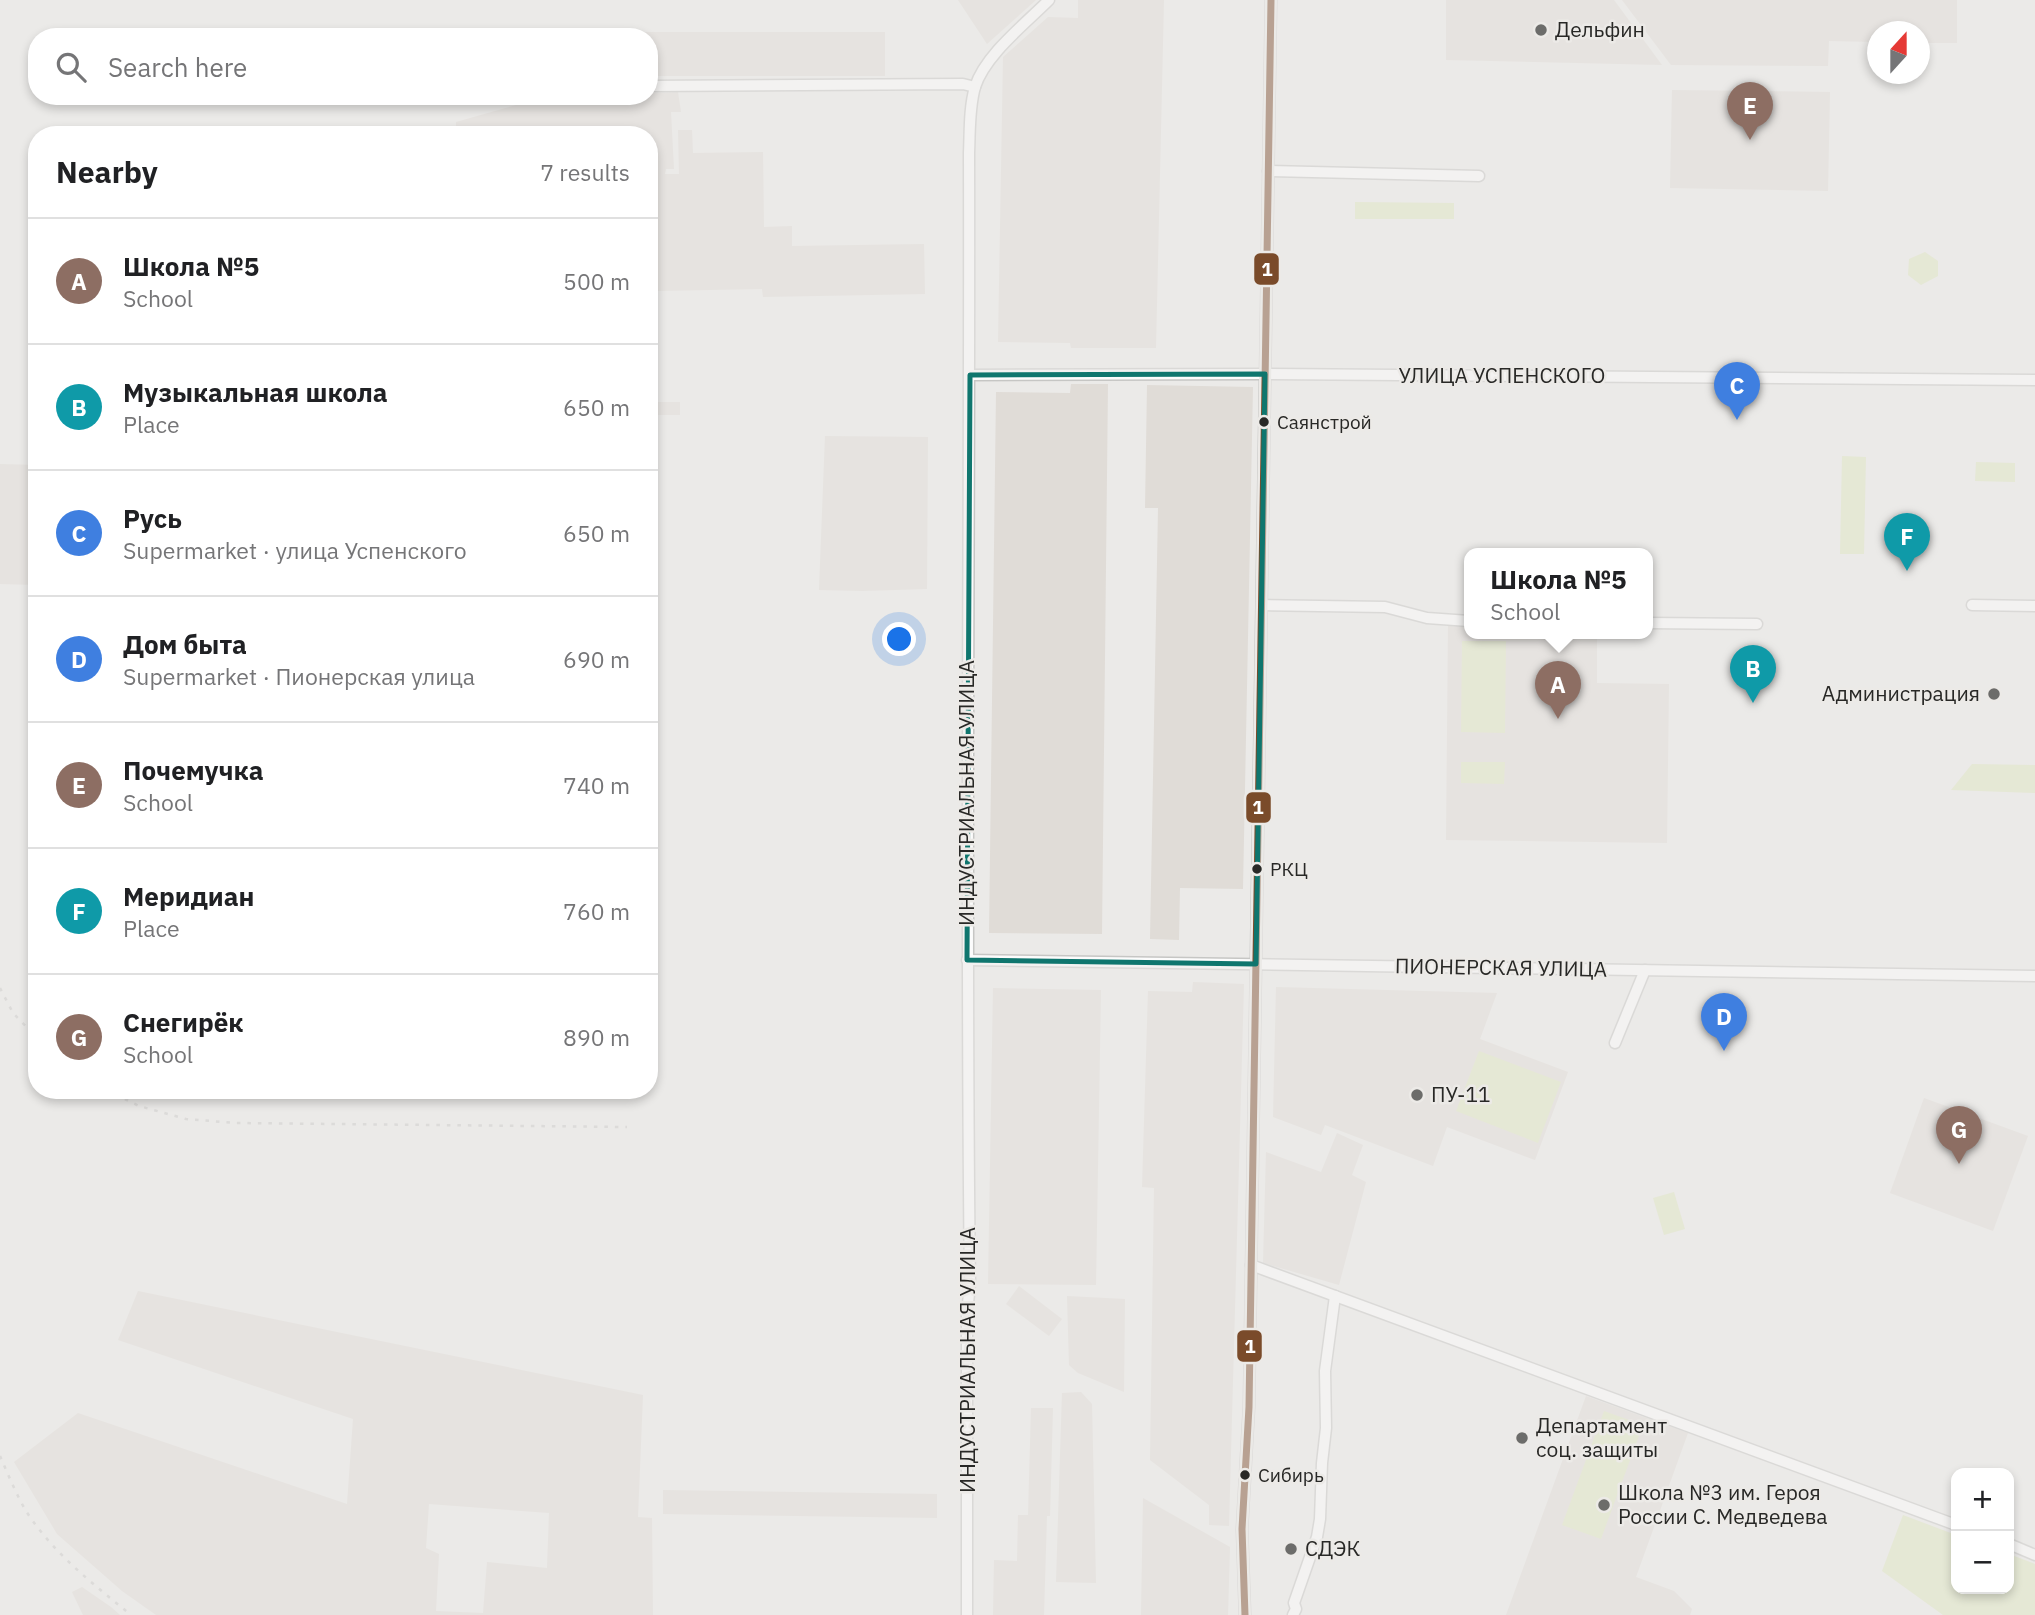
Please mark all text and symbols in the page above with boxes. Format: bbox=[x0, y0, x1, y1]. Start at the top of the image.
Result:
place label: Дельфин bbox=[1555, 15, 1645, 43]
north arrow bbox=[1867, 21, 1930, 84]
marker: Дельфин bbox=[1533, 22, 1549, 38]
search box bbox=[28, 28, 658, 105]
icon: search bbox=[52, 48, 90, 86]
text: Search here bbox=[108, 50, 247, 84]
pin: E bbox=[1727, 82, 1773, 140]
text: Nearby bbox=[56, 152, 158, 191]
text: 7 results bbox=[540, 157, 630, 187]
text: Школа №5 bbox=[123, 249, 259, 283]
line badge: 1 bbox=[1253, 252, 1280, 286]
text: 1 bbox=[1261, 257, 1273, 281]
text: A bbox=[71, 266, 87, 296]
text: 500 m bbox=[563, 266, 630, 296]
text: School bbox=[123, 283, 193, 313]
street label: УЛИЦА УСПЕНСКОГО bbox=[1399, 361, 1605, 389]
pin: C bbox=[1714, 362, 1760, 420]
text: Музыкальная школа bbox=[123, 375, 388, 409]
text: B bbox=[71, 392, 87, 422]
text: 650 m bbox=[563, 392, 630, 422]
text: Place bbox=[123, 409, 180, 439]
place label: Саянстрой bbox=[1277, 410, 1372, 434]
marker: Саянстрой bbox=[1257, 415, 1271, 429]
text: Русь bbox=[123, 501, 182, 535]
pin: F bbox=[1884, 513, 1930, 571]
text: C bbox=[72, 518, 86, 548]
text: 650 m bbox=[563, 518, 630, 548]
text: Supermarket · улица Успенского bbox=[123, 535, 467, 565]
popup bbox=[1464, 548, 1653, 639]
text: Школа №5 bbox=[1490, 562, 1627, 596]
text: School bbox=[1490, 596, 1560, 626]
your location bbox=[882, 622, 916, 656]
text: Дом быта bbox=[123, 627, 247, 661]
text: D bbox=[71, 644, 87, 674]
text: 690 m bbox=[563, 644, 630, 674]
pin: B bbox=[1730, 645, 1776, 703]
street label: ИНДУСТРИАЛЬНАЯ УЛИЦА bbox=[952, 660, 980, 926]
text: Supermarket · Пионерская улица bbox=[123, 661, 475, 691]
pin: A bbox=[1535, 661, 1581, 719]
place label: Администрация bbox=[1822, 679, 1980, 707]
marker: Администрация bbox=[1986, 686, 2002, 702]
text: Почемучка bbox=[123, 753, 263, 787]
text: E bbox=[72, 770, 86, 800]
text: 740 m bbox=[563, 770, 630, 800]
text: School bbox=[123, 787, 193, 817]
line badge: 1 bbox=[1245, 791, 1272, 824]
text: 1 bbox=[1252, 795, 1264, 819]
place label: РКЦ bbox=[1270, 857, 1308, 881]
marker: РКЦ bbox=[1250, 862, 1264, 876]
text: Меридиан bbox=[123, 879, 254, 913]
text: F bbox=[72, 896, 86, 926]
text: 760 m bbox=[563, 896, 630, 926]
text: Place bbox=[123, 913, 180, 943]
street label: ПИОНЕРСКАЯ УЛИЦА bbox=[1395, 951, 1607, 983]
pin: D bbox=[1701, 993, 1747, 1051]
text: Снегирёк bbox=[123, 1005, 244, 1039]
text: G bbox=[71, 1022, 87, 1052]
text: 890 m bbox=[563, 1022, 630, 1052]
text: School bbox=[123, 1039, 193, 1069]
place label: ПУ-11 bbox=[1431, 1080, 1491, 1108]
marker: ПУ-11 bbox=[1409, 1087, 1425, 1103]
pin: G bbox=[1936, 1106, 1982, 1164]
street label: ИНДУСТРИАЛЬНАЯ УЛИЦА bbox=[953, 1227, 981, 1493]
line badge: 1 bbox=[1236, 1329, 1263, 1363]
text: 1 bbox=[1244, 1334, 1256, 1358]
place label: Департамент соц. защиты bbox=[1536, 1411, 1667, 1463]
marker: Департамент соц. защиты bbox=[1514, 1430, 1530, 1446]
place label: Сибирь bbox=[1258, 1463, 1324, 1487]
marker: Сибирь bbox=[1238, 1468, 1252, 1482]
map controls bbox=[1951, 1468, 2014, 1594]
button: + bbox=[1951, 1468, 2014, 1531]
place label: Школа №3 им. Героя России С. Медведева bbox=[1618, 1478, 1828, 1530]
marker: Школа №3 им. Героя России С. Медведева bbox=[1596, 1497, 1612, 1513]
button: − bbox=[1951, 1531, 2014, 1594]
place label: СДЭК bbox=[1305, 1534, 1360, 1562]
marker: СДЭК bbox=[1283, 1541, 1299, 1557]

